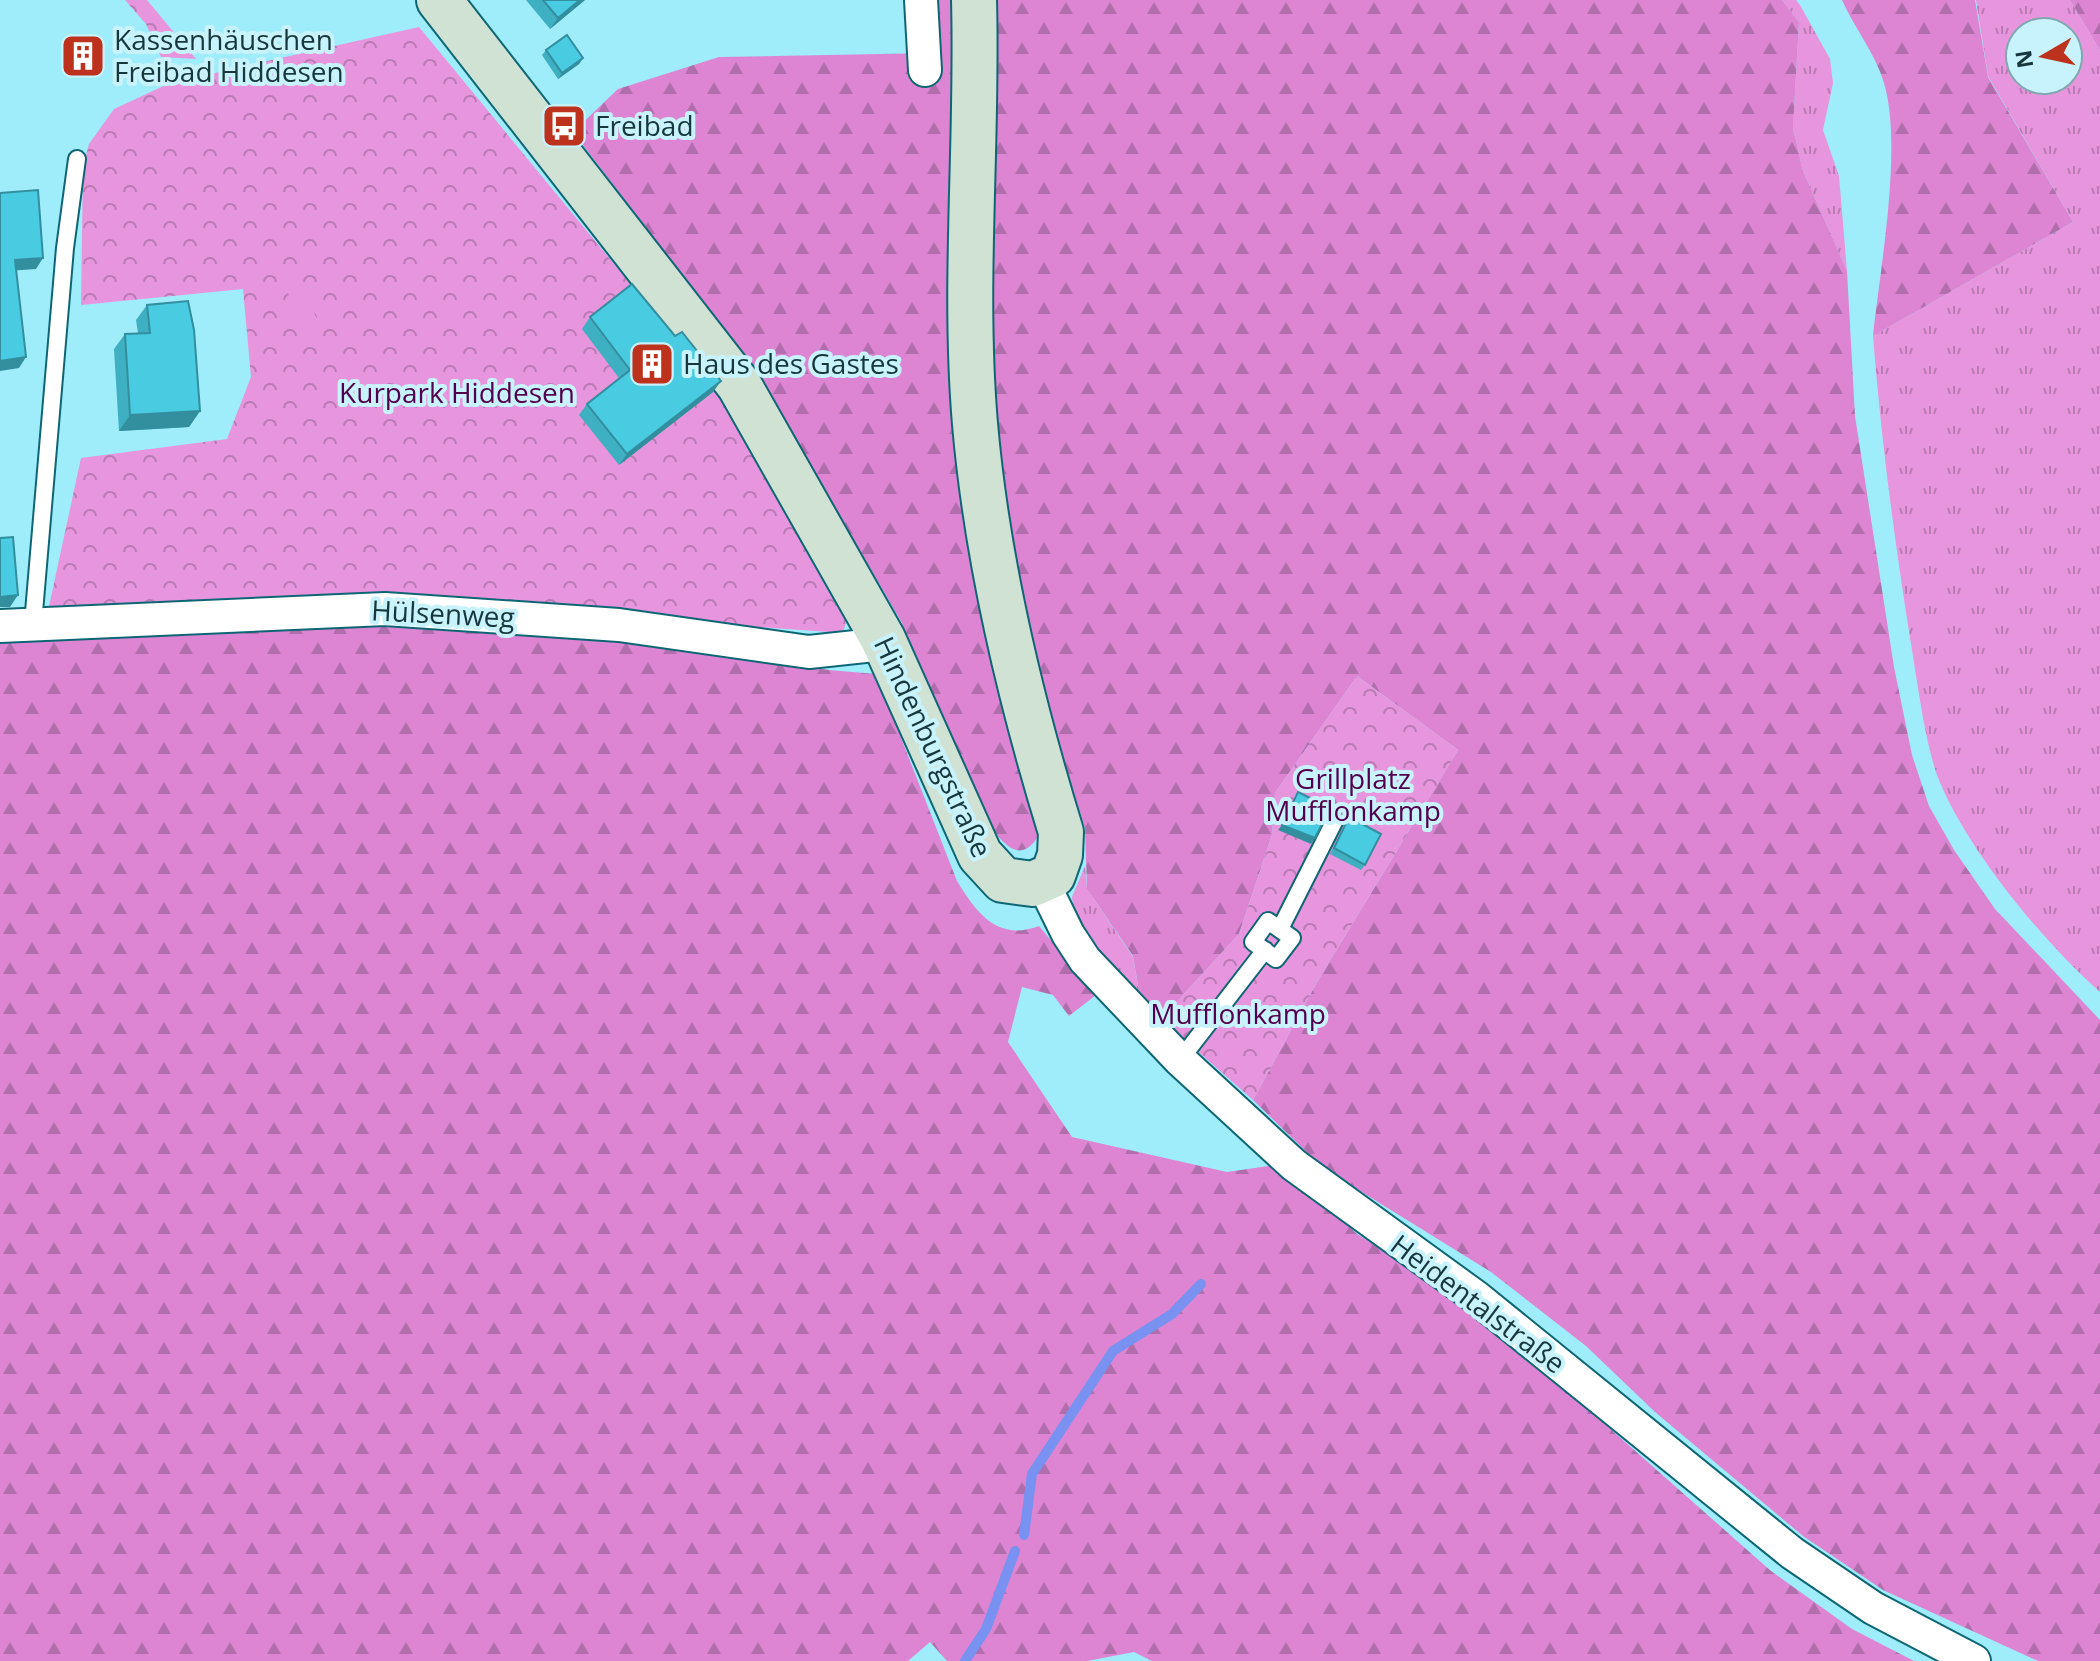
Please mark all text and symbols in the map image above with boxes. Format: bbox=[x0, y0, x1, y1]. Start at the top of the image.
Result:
north arrow bbox=[2004, 16, 2084, 96]
place label: Kassenhäuschen Freibad Hiddesen bbox=[114, 20, 344, 90]
building icon: Kassenhäuschen Freibad Hiddesen bbox=[59, 32, 107, 80]
text: N bbox=[2007, 48, 2039, 70]
bus stop icon: Freibad bbox=[540, 102, 588, 150]
place label: Freibad bbox=[595, 106, 694, 144]
building icon: Haus des Gastes bbox=[628, 340, 676, 388]
place label: Haus des Gastes bbox=[683, 344, 899, 382]
park label: Kurpark Hiddesen bbox=[339, 373, 575, 411]
street label: Hülsenweg bbox=[370, 590, 516, 636]
street label: Hindenburgstraße bbox=[866, 630, 1002, 863]
park label: Grillplatz Mufflonkamp bbox=[1265, 759, 1441, 829]
park label: Mufflonkamp bbox=[1150, 994, 1326, 1032]
street label: Heidentalstraße bbox=[1383, 1225, 1574, 1381]

